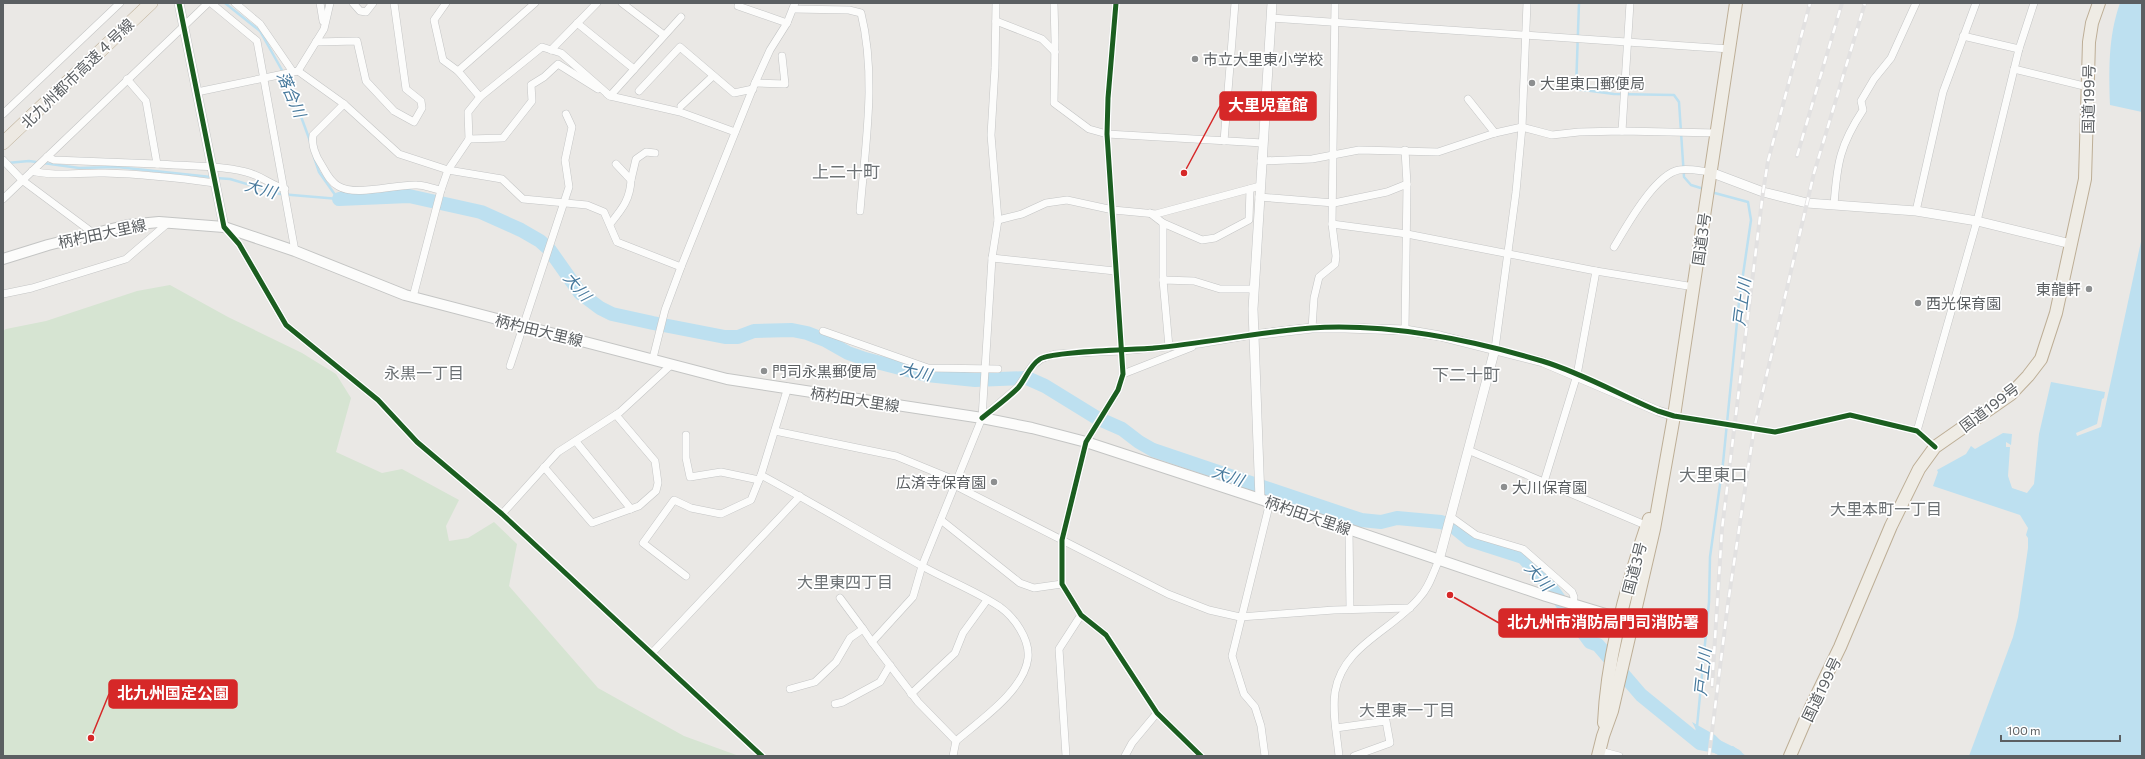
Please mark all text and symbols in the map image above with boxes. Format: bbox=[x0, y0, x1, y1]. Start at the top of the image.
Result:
street label: 北九州都市高速４号線 bbox=[17, 14, 137, 132]
place label: 市立大里東小学校 bbox=[1203, 50, 1323, 68]
marker: 市立大里東小学校 bbox=[1190, 54, 1200, 64]
street label: 国道199号 bbox=[2078, 64, 2098, 134]
water label: 落合川 bbox=[274, 68, 311, 122]
place label: 大里東口郵便局 bbox=[1540, 74, 1645, 92]
marker: 大里東口郵便局 bbox=[1527, 78, 1537, 88]
callout: 大里児童館 bbox=[1220, 92, 1316, 120]
text: 大里児童館 bbox=[1228, 95, 1308, 114]
district label: 上二十町 bbox=[812, 161, 880, 182]
water label: 大川 bbox=[243, 174, 281, 202]
street label: 国道3号 bbox=[1688, 211, 1714, 267]
street label: 柄杓田大里線 bbox=[56, 215, 148, 251]
water label: 大川 bbox=[560, 268, 597, 306]
water label: 戸上川 bbox=[1729, 275, 1754, 327]
place label: 東龍軒 bbox=[2036, 280, 2081, 298]
marker: 東龍軒 bbox=[2084, 284, 2094, 294]
place label: 西光保育園 bbox=[1926, 294, 2001, 312]
marker: 西光保育園 bbox=[1913, 298, 1923, 308]
street label: 柄杓田大里線 bbox=[493, 310, 585, 350]
water label: 大川 bbox=[898, 358, 936, 384]
place label: 門司永黒郵便局 bbox=[772, 362, 877, 380]
district label: 永黒一丁目 bbox=[384, 363, 464, 382]
district label: 下二十町 bbox=[1432, 364, 1500, 385]
marker: 門司永黒郵便局 bbox=[759, 366, 769, 376]
street label: 国道199号 bbox=[1956, 379, 2022, 435]
street label: 柄杓田大里線 bbox=[809, 383, 901, 415]
water label: 大川 bbox=[1210, 461, 1248, 490]
district label: 大里東口 bbox=[1679, 464, 1747, 485]
place label: 広済寺保育園 bbox=[896, 473, 986, 491]
marker: 広済寺保育園 bbox=[989, 477, 999, 487]
place label: 大川保育園 bbox=[1512, 478, 1587, 496]
marker: 大川保育園 bbox=[1499, 482, 1509, 492]
street label: 柄杓田大里線 bbox=[1263, 492, 1353, 538]
district label: 大里本町一丁目 bbox=[1830, 499, 1942, 518]
street label: 国道3号 bbox=[1618, 540, 1650, 596]
water label: 大川 bbox=[1521, 558, 1558, 596]
district label: 大里東四丁目 bbox=[797, 572, 893, 591]
callout: 北九州市消防局門司消防署 bbox=[1499, 609, 1707, 637]
text: 北九州市消防局門司消防署 bbox=[1507, 612, 1699, 631]
water label: 戸上川 bbox=[1690, 645, 1714, 697]
street label: 国道199号 bbox=[1798, 654, 1844, 724]
callout: 北九州国定公園 bbox=[109, 680, 237, 708]
text: 北九州国定公園 bbox=[117, 683, 229, 702]
district label: 大里東一丁目 bbox=[1359, 700, 1455, 719]
scale bar bbox=[2001, 717, 2120, 743]
text: 100 m bbox=[2007, 723, 2041, 737]

